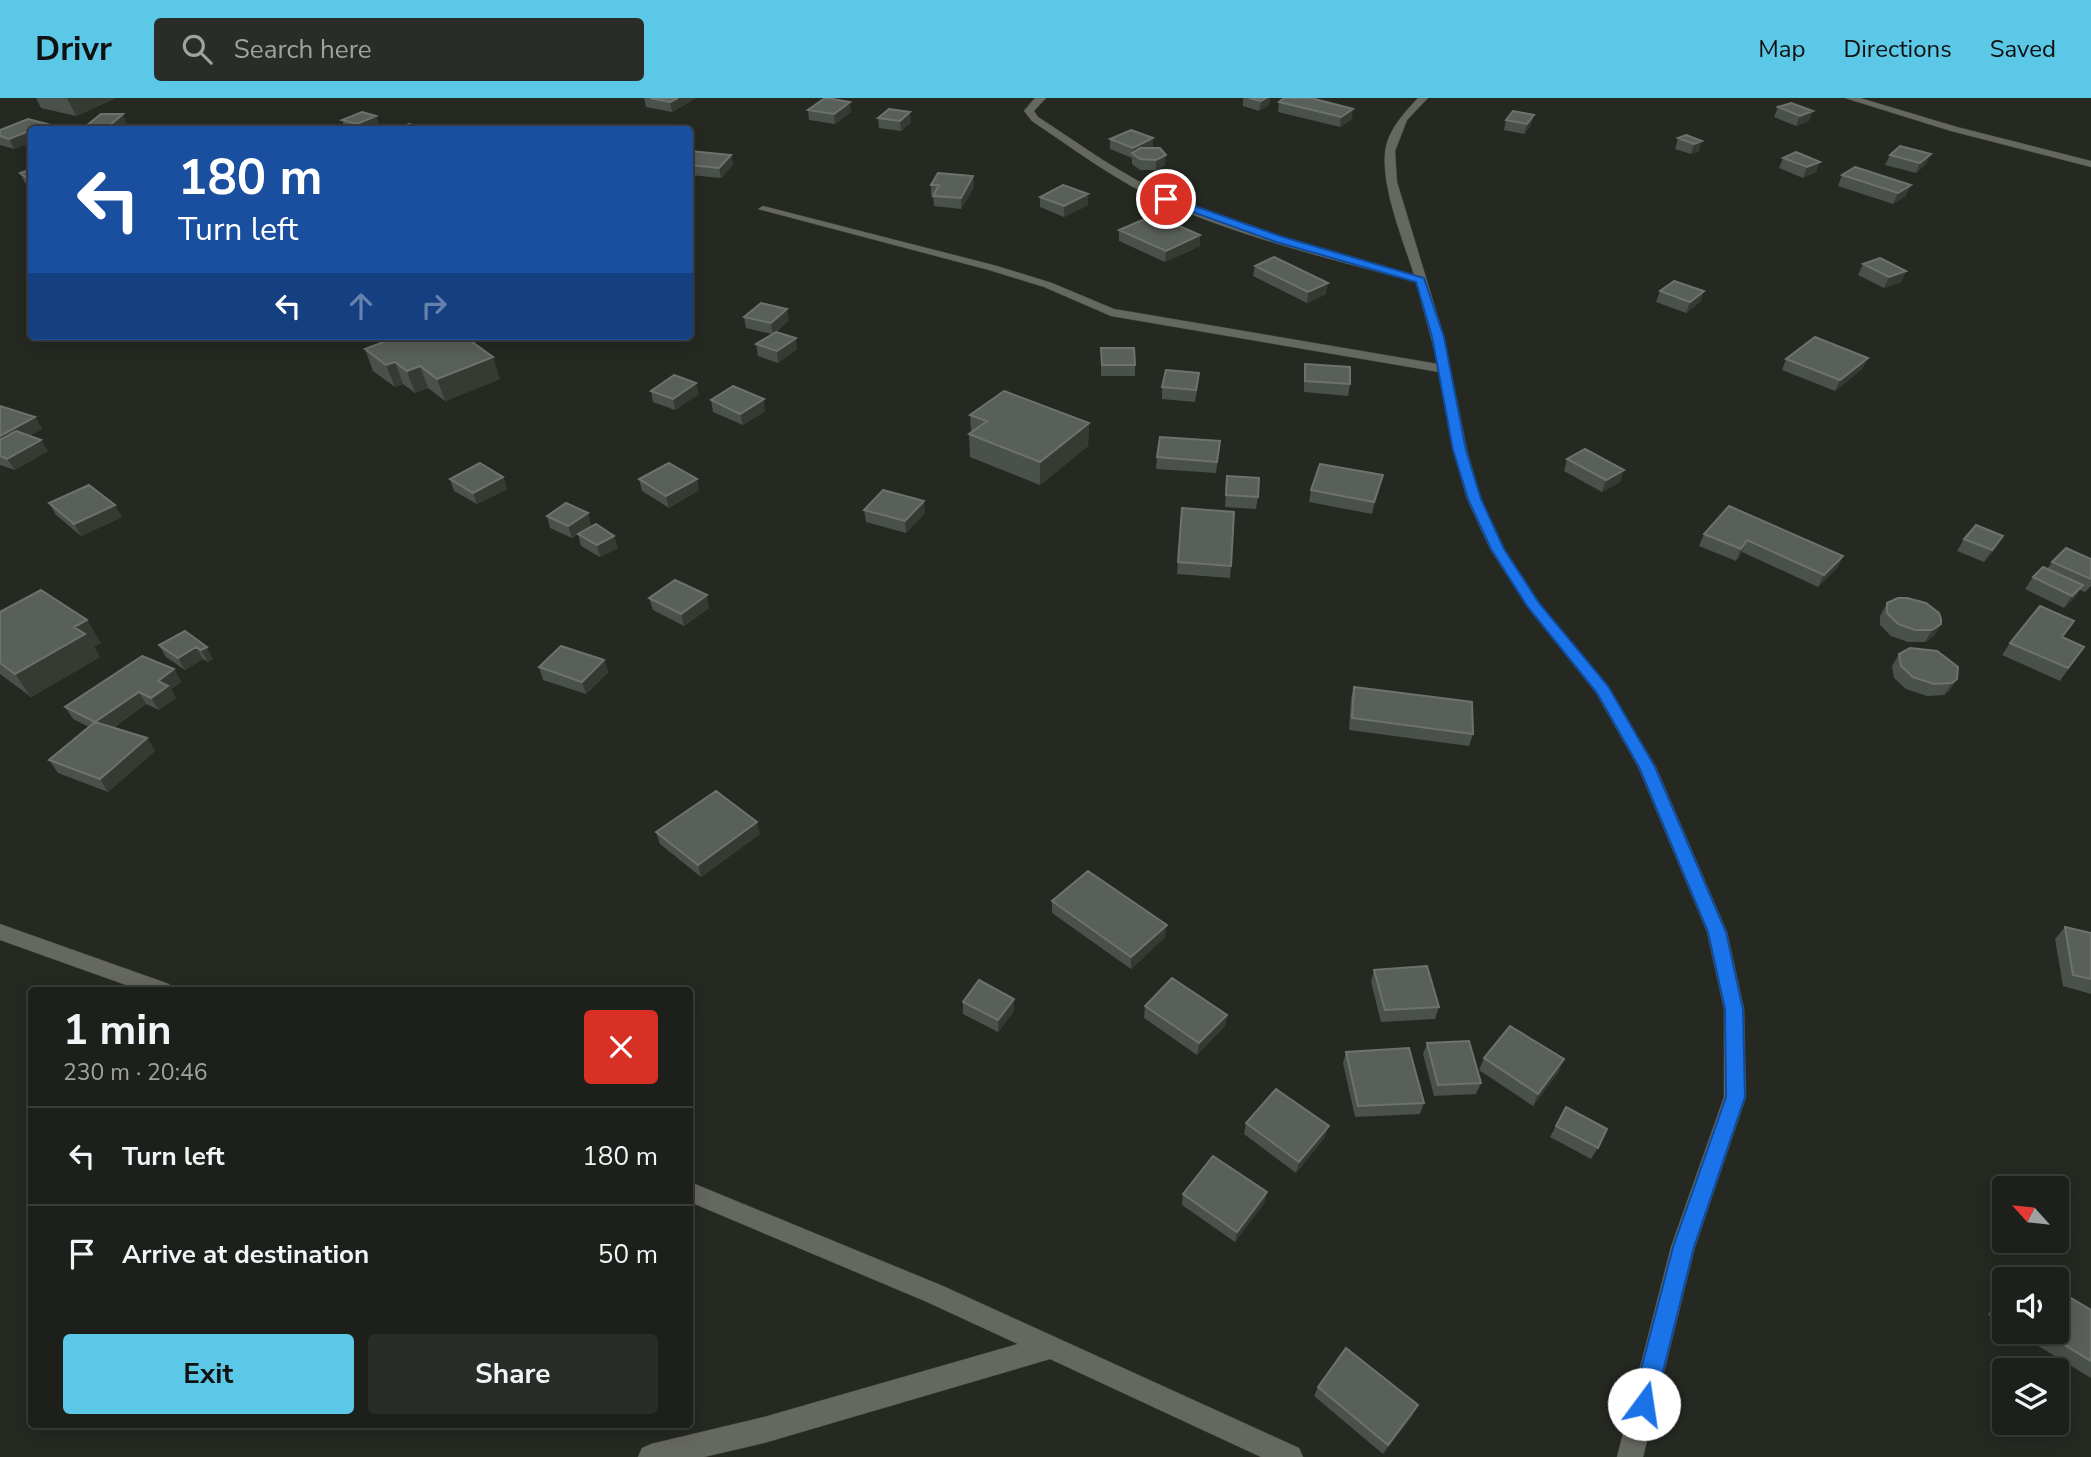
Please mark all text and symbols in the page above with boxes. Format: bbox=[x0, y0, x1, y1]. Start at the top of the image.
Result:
search box bbox=[154, 18, 644, 81]
text: Drivr bbox=[35, 27, 112, 72]
icon: search bbox=[178, 30, 216, 68]
text: Search here bbox=[234, 32, 372, 67]
text: Map bbox=[1758, 33, 1805, 65]
text: Directions bbox=[1843, 33, 1952, 65]
text: Saved bbox=[1990, 33, 2056, 65]
text: 180 m bbox=[178, 144, 322, 211]
icon: left bbox=[63, 154, 154, 245]
pin bbox=[1136, 169, 1196, 229]
icon: arrive bbox=[1147, 180, 1185, 218]
text: Turn left bbox=[178, 208, 298, 251]
icon: left bbox=[269, 287, 307, 325]
icon: ahead bbox=[342, 287, 380, 325]
icon: right bbox=[415, 287, 453, 325]
text: 1 min bbox=[63, 1002, 172, 1059]
button: close bbox=[584, 1010, 658, 1084]
text: 230 m · 20:46 bbox=[63, 1057, 208, 1088]
icon: left bbox=[63, 1137, 101, 1175]
text: Turn left bbox=[122, 1139, 225, 1174]
text: 180 m bbox=[582, 1139, 658, 1174]
north arrow bbox=[1992, 1176, 2068, 1253]
map controls bbox=[1992, 1176, 2069, 1435]
icon: arrive bbox=[63, 1235, 101, 1273]
text: Arrive at destination bbox=[122, 1237, 369, 1272]
text: 50 m bbox=[598, 1237, 658, 1272]
button: sound bbox=[1992, 1267, 2069, 1344]
button: Exit bbox=[63, 1334, 354, 1414]
button: Share bbox=[368, 1334, 658, 1414]
button: layers bbox=[1992, 1358, 2069, 1435]
position arrow bbox=[1607, 1367, 1681, 1441]

